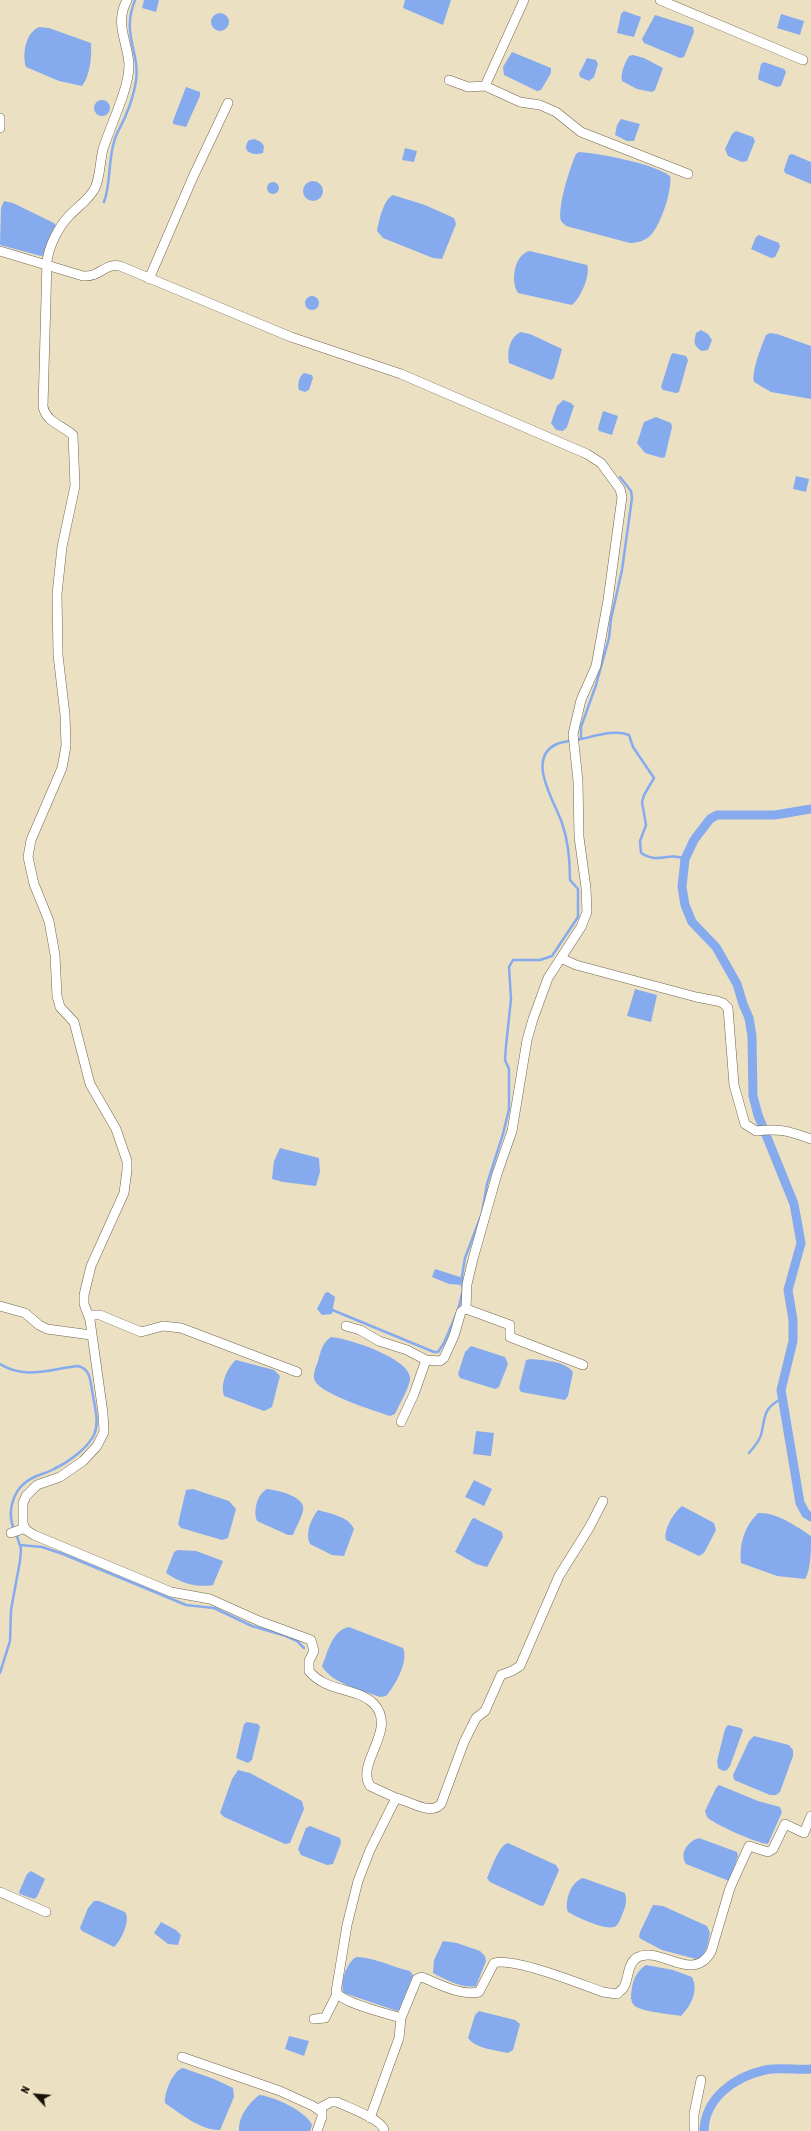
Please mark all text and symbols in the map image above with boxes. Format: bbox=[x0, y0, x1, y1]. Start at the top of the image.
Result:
north arrow bbox=[16, 2075, 56, 2115]
text: N bbox=[18, 2084, 32, 2095]

